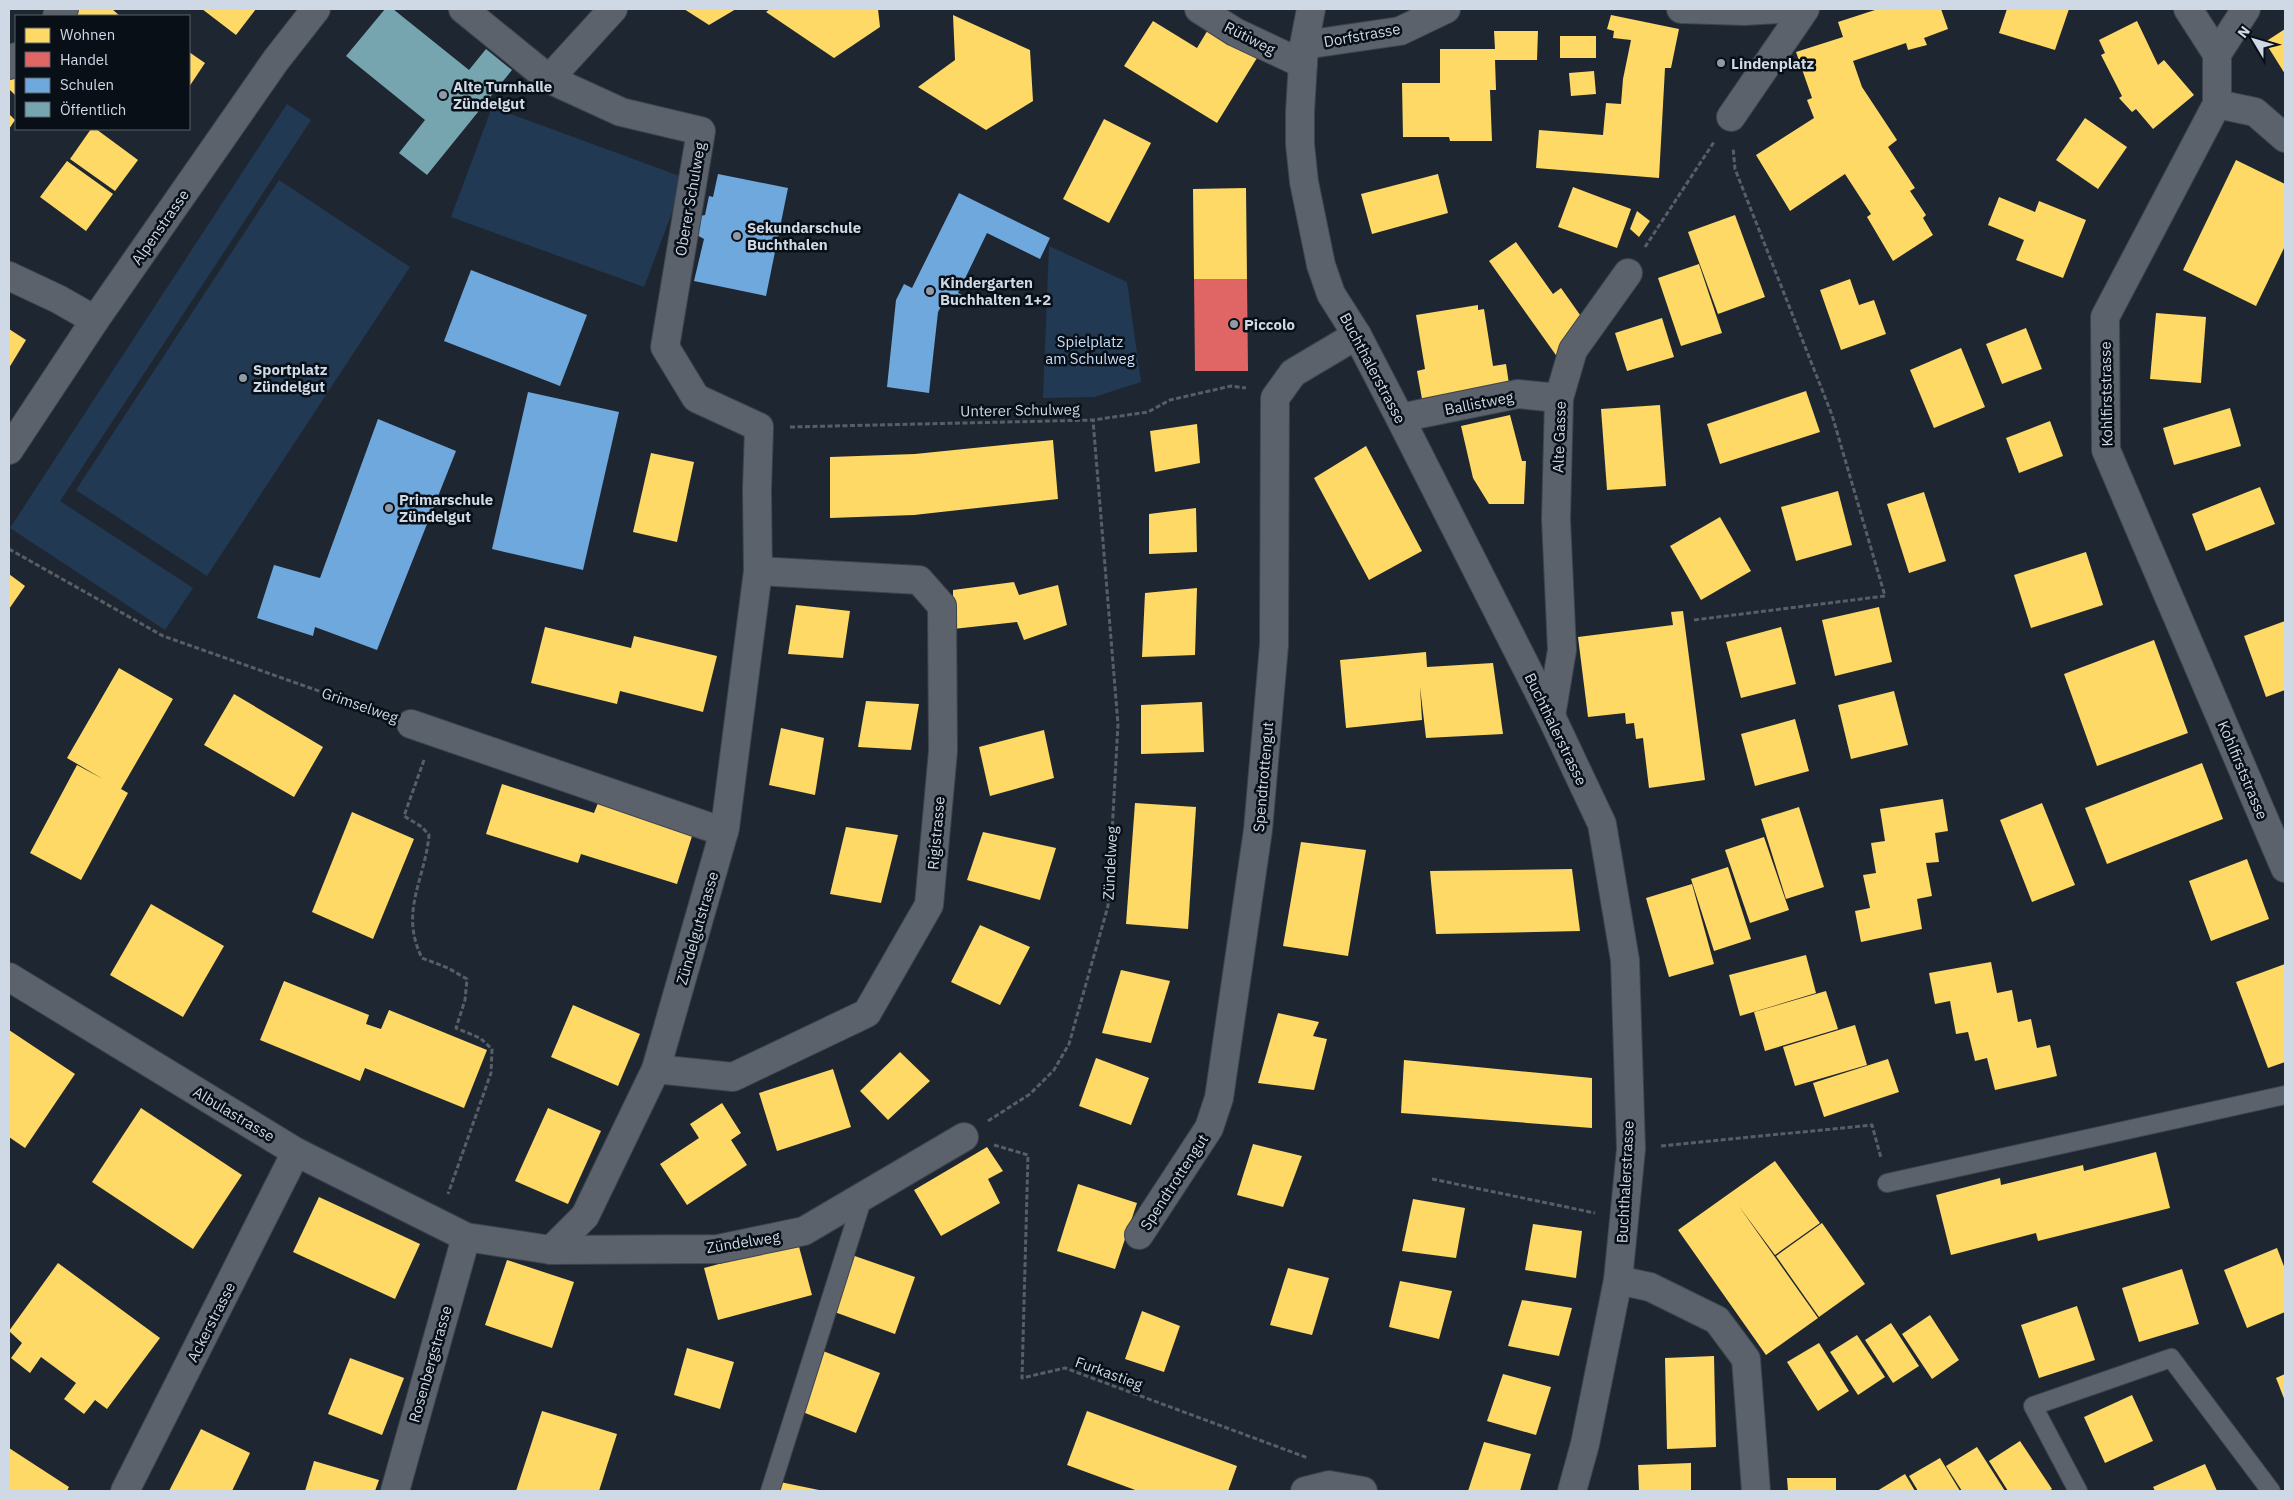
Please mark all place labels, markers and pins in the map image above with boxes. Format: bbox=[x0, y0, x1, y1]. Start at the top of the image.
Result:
place label: Lindenplatz bbox=[1731, 54, 1815, 73]
marker: Lindenplatz bbox=[1715, 57, 1727, 69]
place label: Alte Turnhalle Zündelgut bbox=[453, 77, 552, 113]
marker: Alte Turnhalle Zündelgut bbox=[437, 89, 449, 101]
place label: Sekundarschule Buchthalen bbox=[747, 218, 861, 254]
marker: Sekundarschule Buchthalen bbox=[731, 230, 743, 242]
place label: Kindergarten Buchhalten 1+2 bbox=[940, 273, 1051, 309]
marker: Kindergarten Buchhalten 1+2 bbox=[924, 285, 936, 297]
place label: Piccolo bbox=[1244, 315, 1295, 334]
marker: Piccolo bbox=[1228, 318, 1240, 330]
place label: Sportplatz Zündelgut bbox=[253, 360, 328, 396]
marker: Sportplatz Zündelgut bbox=[237, 372, 249, 384]
place label: Primarschule Zündelgut bbox=[399, 490, 493, 526]
marker: Primarschule Zündelgut bbox=[383, 502, 395, 514]

